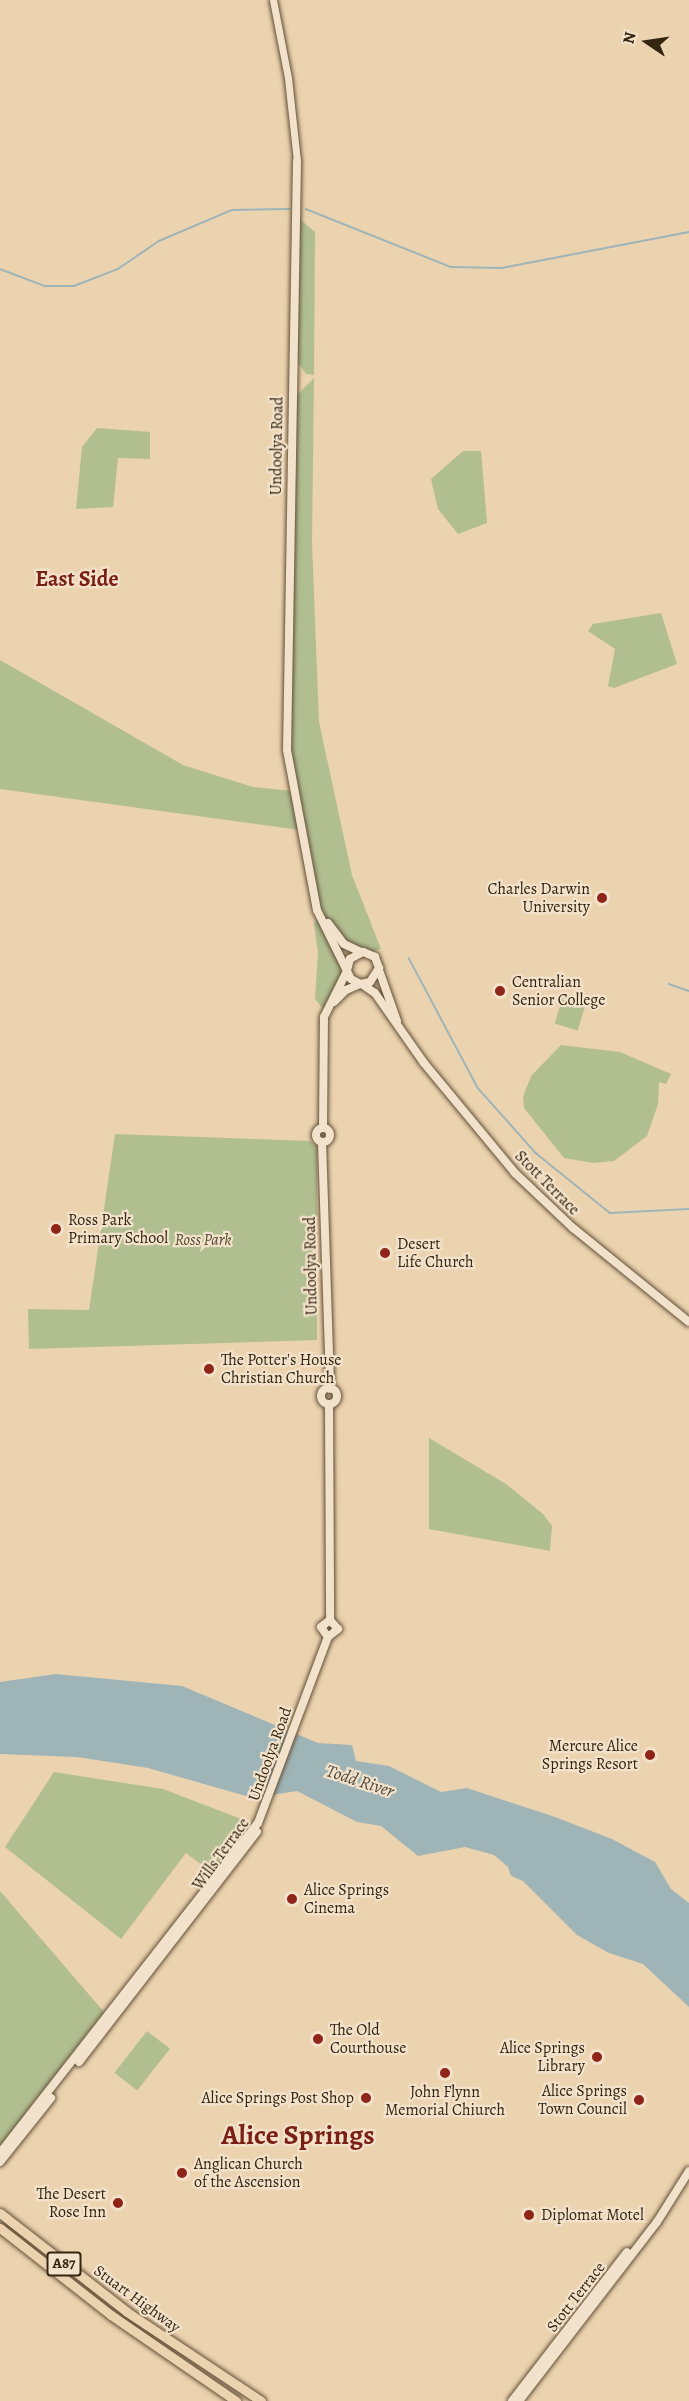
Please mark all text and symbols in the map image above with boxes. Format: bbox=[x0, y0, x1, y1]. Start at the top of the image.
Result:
north arrow bbox=[617, 12, 677, 72]
text: N bbox=[617, 30, 641, 46]
street label: Undoolya Road bbox=[267, 397, 287, 495]
district label: East Side bbox=[35, 567, 119, 593]
place label: Charles Darwin University bbox=[488, 879, 590, 917]
marker: Charles Darwin University bbox=[595, 891, 609, 905]
place label: Centralian Senior College bbox=[512, 972, 606, 1010]
marker: Centralian Senior College bbox=[493, 984, 507, 998]
street label: Stott Terrace bbox=[511, 1147, 583, 1219]
place label: Ross Park Primary School bbox=[68, 1210, 168, 1248]
street label: Undoolya Road bbox=[301, 1217, 321, 1315]
marker: Ross Park Primary School bbox=[49, 1222, 63, 1236]
park label: Ross Park bbox=[175, 1230, 231, 1250]
place label: Desert Life Church bbox=[397, 1234, 473, 1272]
marker: Desert Life Church bbox=[378, 1246, 392, 1260]
place label: The Potter's House Christian Church bbox=[221, 1350, 341, 1388]
marker: The Potter's House Christian Church bbox=[202, 1362, 216, 1376]
street label: Undoolya Road bbox=[244, 1704, 296, 1804]
place label: Mercure Alice Springs Resort bbox=[542, 1736, 638, 1774]
marker: Mercure Alice Springs Resort bbox=[643, 1748, 657, 1762]
water label: Todd River bbox=[323, 1760, 397, 1802]
street label: Wills Terrace bbox=[188, 1814, 254, 1894]
place label: Alice Springs Cinema bbox=[304, 1880, 389, 1918]
marker: Alice Springs Cinema bbox=[285, 1892, 299, 1906]
place label: The Old Courthouse bbox=[330, 2020, 406, 2058]
marker: The Old Courthouse bbox=[311, 2032, 325, 2046]
place label: Alice Springs Library bbox=[500, 2038, 585, 2076]
marker: Alice Springs Library bbox=[590, 2050, 604, 2064]
marker: John Flynn Memorial Chiurch bbox=[438, 2066, 452, 2080]
place label: Alice Springs Town Council bbox=[538, 2081, 627, 2119]
place label: John Flynn Memorial Chiurch bbox=[385, 2082, 505, 2120]
place label: Alice Springs Post Shop bbox=[202, 2088, 354, 2108]
marker: Alice Springs Post Shop bbox=[359, 2091, 373, 2105]
marker: Alice Springs Town Council bbox=[632, 2093, 646, 2107]
district label: Alice Springs bbox=[221, 2118, 375, 2152]
place label: Anglican Church of the Ascension bbox=[194, 2154, 303, 2192]
marker: Anglican Church of the Ascension bbox=[175, 2166, 189, 2180]
place label: The Desert Rose Inn bbox=[36, 2184, 106, 2222]
marker: The Desert Rose Inn bbox=[111, 2196, 125, 2210]
place label: Diplomat Motel bbox=[541, 2205, 644, 2225]
marker: Diplomat Motel bbox=[522, 2208, 536, 2222]
road number: A87 bbox=[46, 2252, 82, 2276]
street label: Stott Terrace bbox=[543, 2258, 609, 2336]
street label: Stuart Highway bbox=[90, 2261, 184, 2337]

